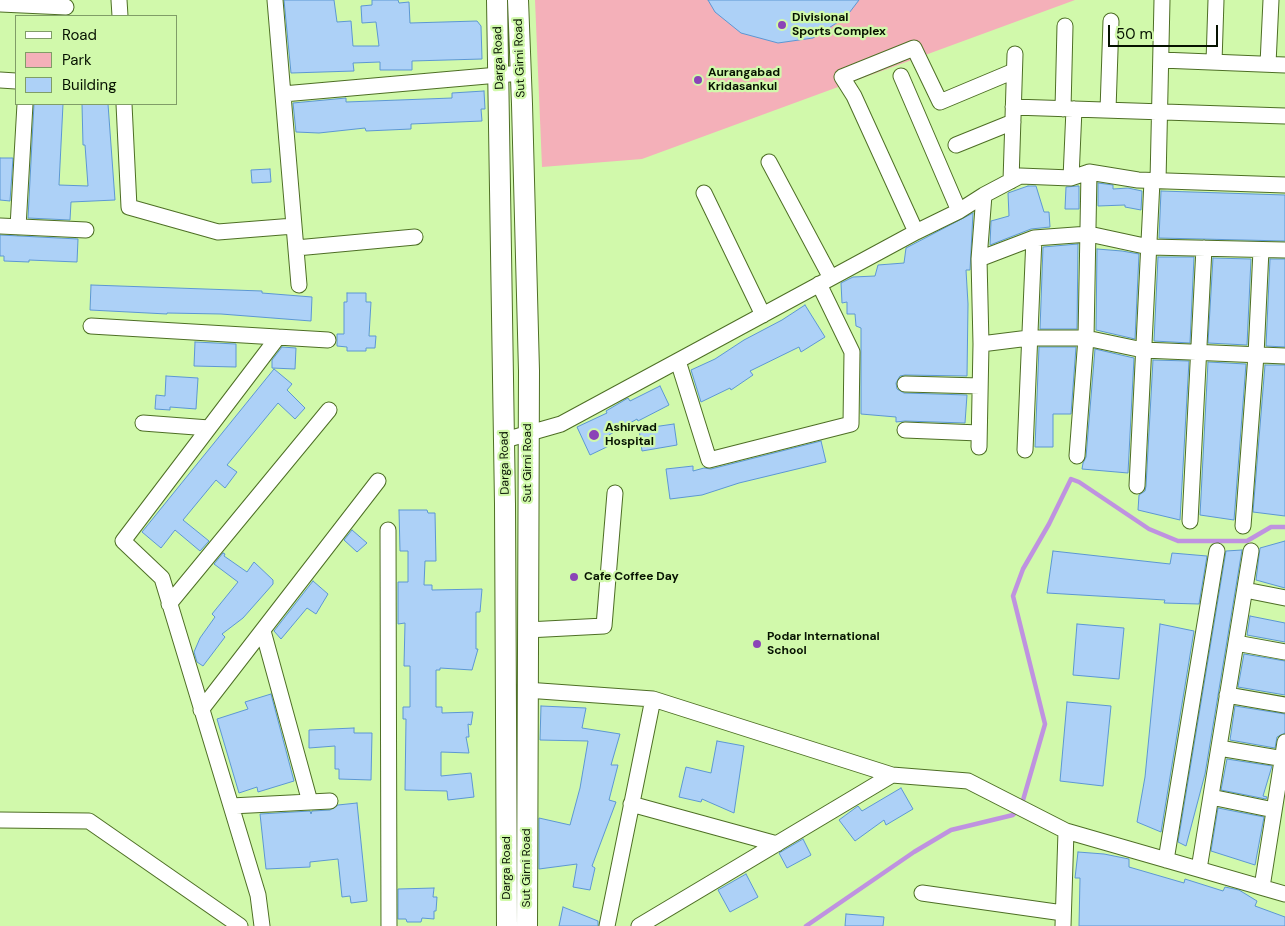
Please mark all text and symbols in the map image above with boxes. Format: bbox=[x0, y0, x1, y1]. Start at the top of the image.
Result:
place label: Divisional Sports Complex bbox=[792, 11, 886, 39]
legend bbox=[15, 15, 178, 105]
scale bar bbox=[1110, 15, 1220, 47]
street label: Sut Girni Road bbox=[511, 18, 529, 98]
marker: Divisional Sports Complex bbox=[776, 19, 788, 31]
text: 50 m bbox=[1116, 24, 1153, 44]
text: Road bbox=[62, 25, 97, 45]
street label: Darga Road bbox=[491, 26, 507, 90]
text: Park bbox=[62, 50, 92, 70]
place label: Aurangabad Kridasankul bbox=[708, 66, 780, 94]
marker: Aurangabad Kridasankul bbox=[692, 74, 704, 86]
text: Building bbox=[62, 75, 117, 95]
place label: Ashirvad Hospital bbox=[605, 421, 657, 449]
street label: Sut Girni Road bbox=[521, 423, 535, 503]
marker: Ashirvad Hospital bbox=[587, 428, 601, 442]
street label: Darga Road bbox=[497, 431, 513, 495]
place label: Cafe Coffee Day bbox=[584, 570, 679, 584]
marker: Cafe Coffee Day bbox=[568, 571, 580, 583]
place label: Podar International School bbox=[767, 630, 880, 658]
marker: Podar International School bbox=[751, 638, 763, 650]
street label: Sut Girni Road bbox=[520, 828, 534, 908]
street label: Darga Road bbox=[500, 836, 514, 900]

